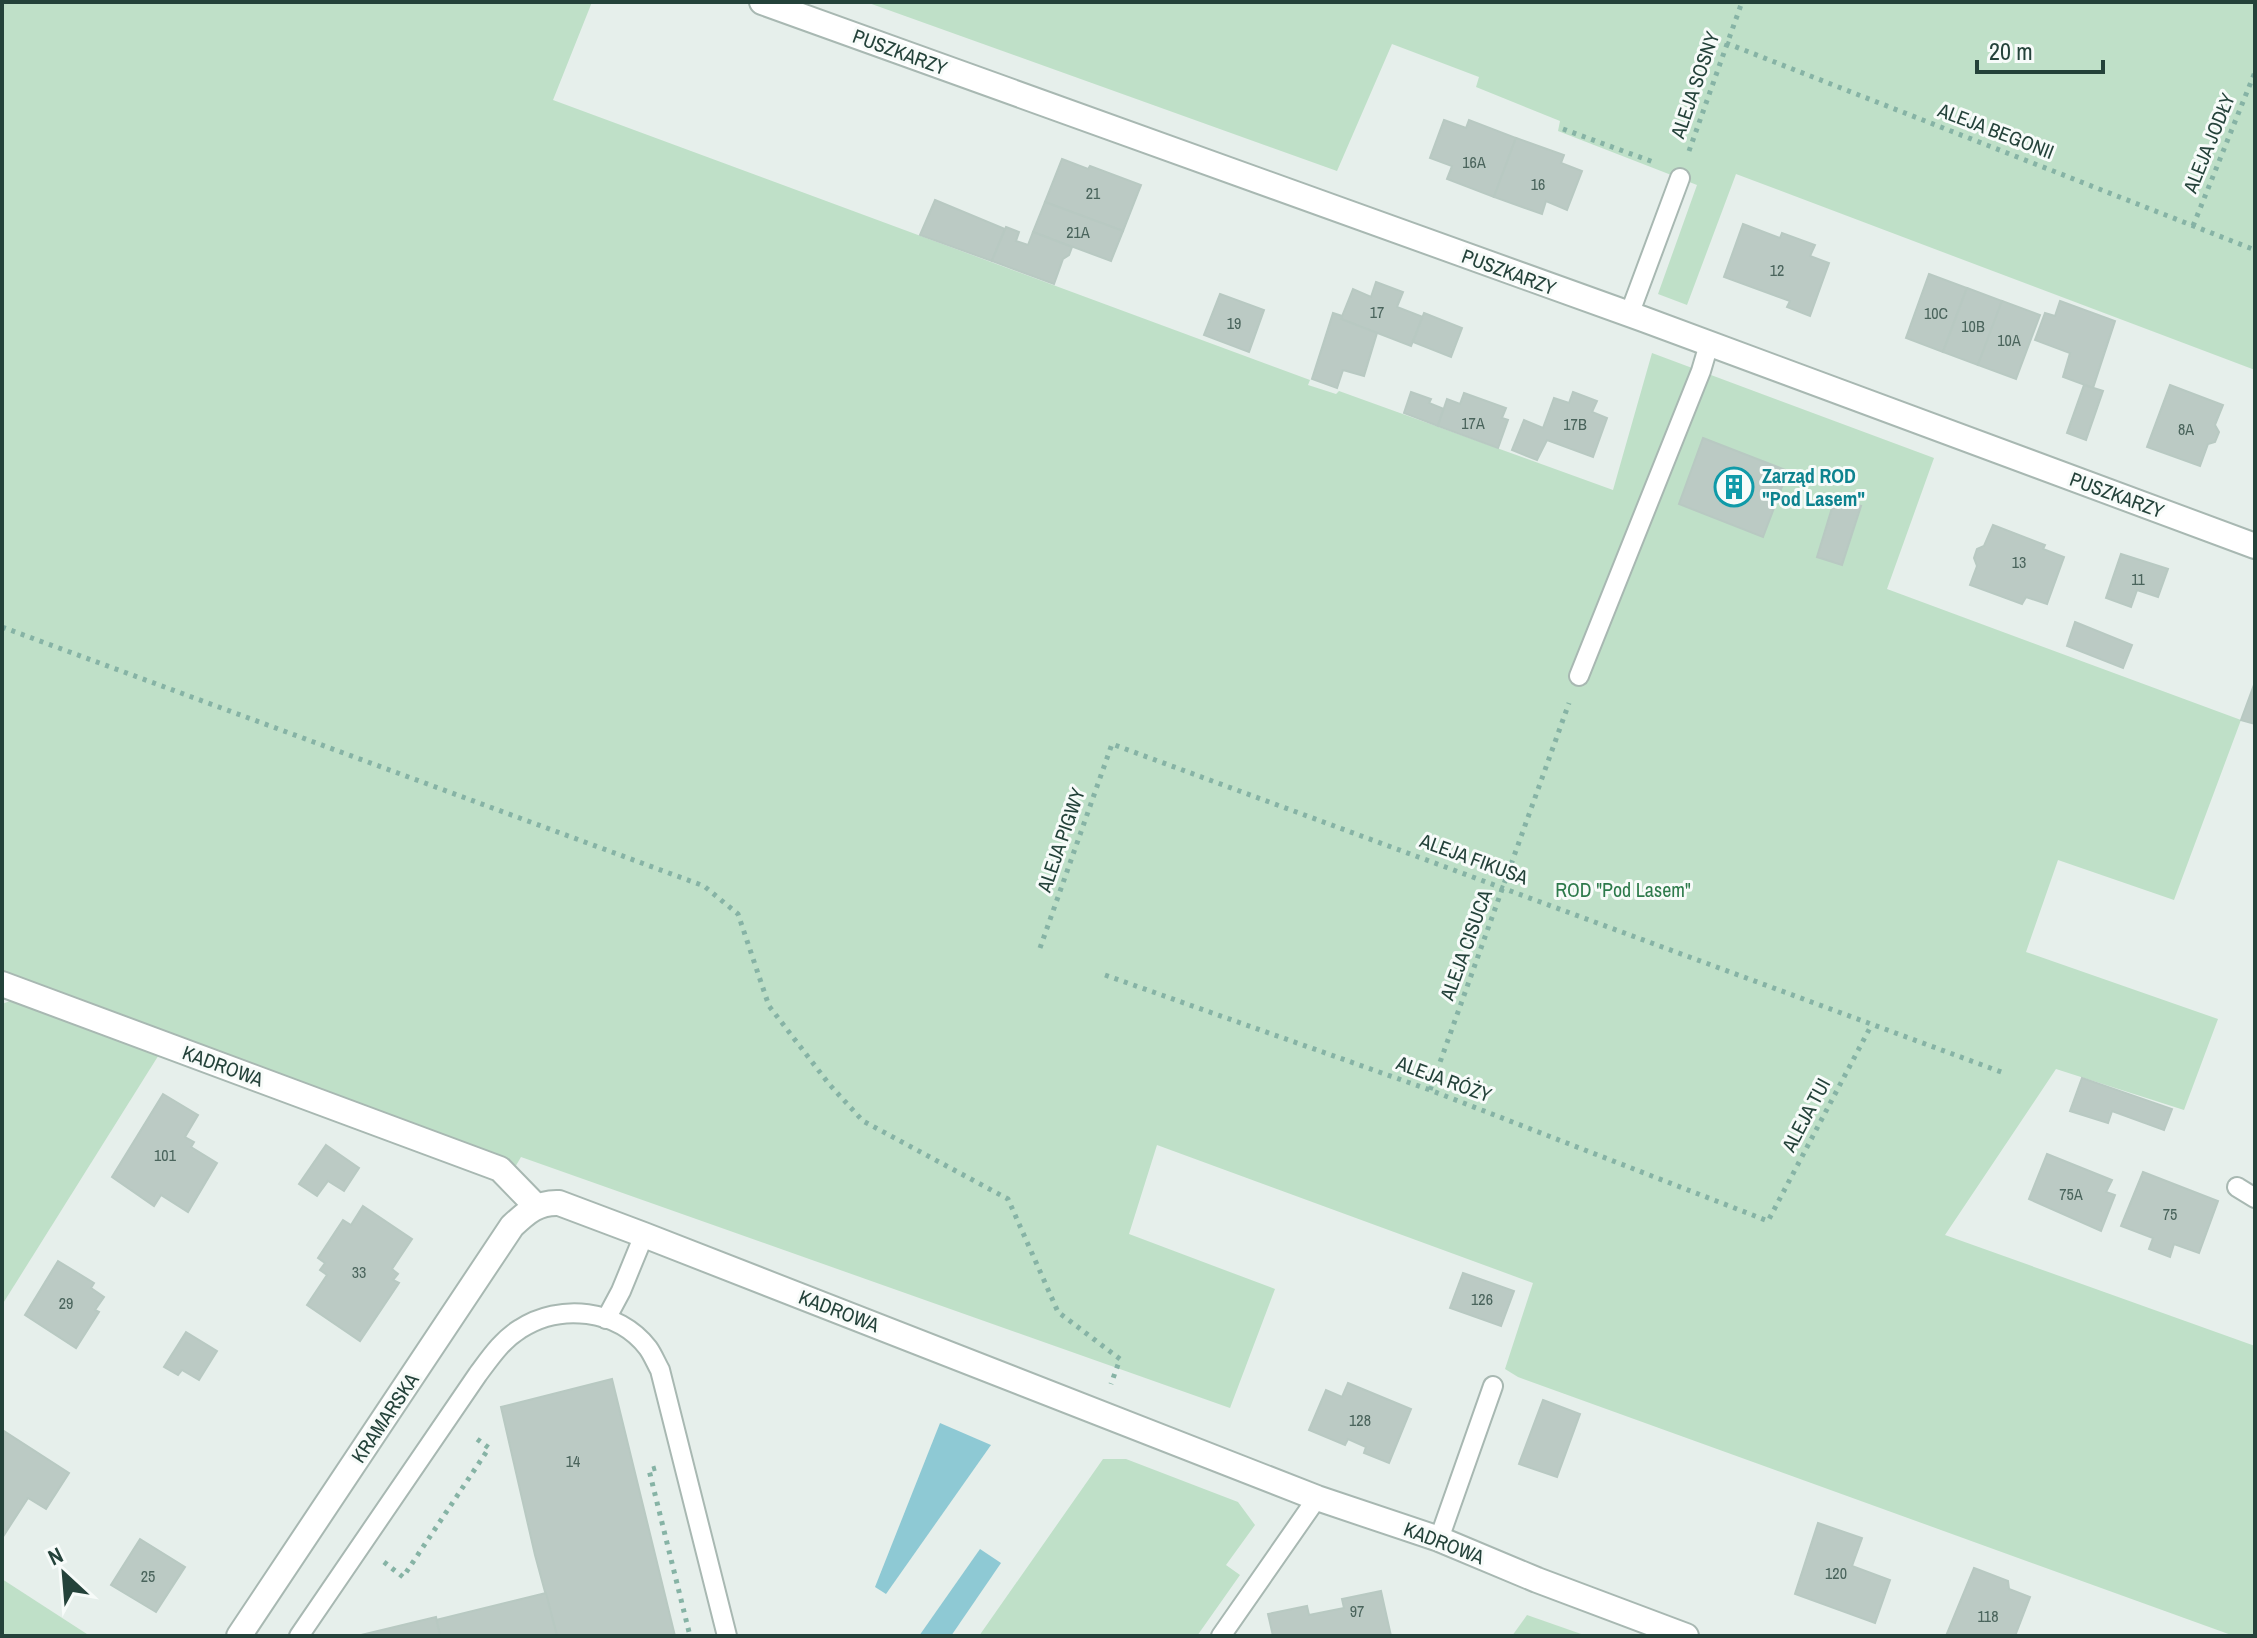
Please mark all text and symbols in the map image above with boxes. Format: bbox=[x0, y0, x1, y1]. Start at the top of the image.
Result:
street label: PUSZKARZY bbox=[849, 22, 951, 81]
scale bar bbox=[1977, 24, 2103, 74]
street label: ALEJA SOSNY bbox=[1663, 28, 1725, 143]
text: 20 m bbox=[1989, 35, 2033, 67]
street label: ALEJA JODŁY bbox=[2176, 89, 2241, 198]
street label: ALEJA BEGONII bbox=[1933, 96, 2058, 165]
house number: 16A bbox=[1462, 151, 1486, 173]
house number: 16 bbox=[1531, 173, 1545, 195]
house number: 21 bbox=[1086, 182, 1101, 204]
house number: 21A bbox=[1066, 221, 1090, 243]
street label: PUSZKARZY bbox=[1458, 242, 1560, 301]
house number: 12 bbox=[1770, 259, 1784, 281]
house number: 17 bbox=[1370, 301, 1384, 323]
house number: 10C bbox=[1924, 302, 1948, 324]
house number: 19 bbox=[1227, 312, 1241, 334]
house number: 10B bbox=[1961, 315, 1985, 337]
house number: 10A bbox=[1997, 329, 2021, 351]
house number: 17A bbox=[1461, 412, 1485, 434]
house number: 17B bbox=[1563, 413, 1587, 435]
house number: 8A bbox=[2178, 418, 2194, 440]
place label: Zarząd ROD "Pod Lasem" bbox=[1762, 462, 1865, 512]
street label: PUSZKARZY bbox=[2066, 465, 2168, 524]
building icon: Zarząd ROD "Pod Lasem" bbox=[1713, 466, 1755, 508]
house number: 13 bbox=[2012, 551, 2026, 573]
house number: 11 bbox=[2131, 568, 2146, 590]
street label: ALEJA PIGWY bbox=[1030, 784, 1091, 896]
street label: ALEJA FIKUSA bbox=[1415, 826, 1532, 891]
park label: ROD "Pod Lasem" bbox=[1555, 876, 1691, 903]
street label: ALEJA CISUCA bbox=[1433, 886, 1498, 1005]
street label: KADROWA bbox=[179, 1038, 267, 1093]
street label: ALEJA RÓŻY bbox=[1392, 1049, 1496, 1108]
street label: ALEJA TUI bbox=[1774, 1073, 1836, 1157]
house number: 101 bbox=[154, 1144, 177, 1166]
house number: 75A bbox=[2059, 1183, 2083, 1205]
house number: 75 bbox=[2163, 1203, 2177, 1225]
house number: 33 bbox=[352, 1261, 366, 1283]
street label: KADROWA bbox=[795, 1283, 883, 1338]
house number: 126 bbox=[1471, 1288, 1493, 1310]
house number: 29 bbox=[59, 1292, 73, 1314]
street label: KRAMARSKA bbox=[345, 1367, 425, 1468]
house number: 128 bbox=[1349, 1409, 1371, 1431]
house number: 14 bbox=[566, 1450, 580, 1472]
street label: KADROWA bbox=[1400, 1515, 1488, 1570]
north arrow bbox=[24, 1534, 104, 1614]
text: N bbox=[43, 1540, 68, 1572]
house number: 120 bbox=[1825, 1562, 1847, 1584]
house number: 25 bbox=[141, 1565, 155, 1587]
house number: 97 bbox=[1350, 1600, 1364, 1622]
house number: 118 bbox=[1978, 1605, 1998, 1627]

